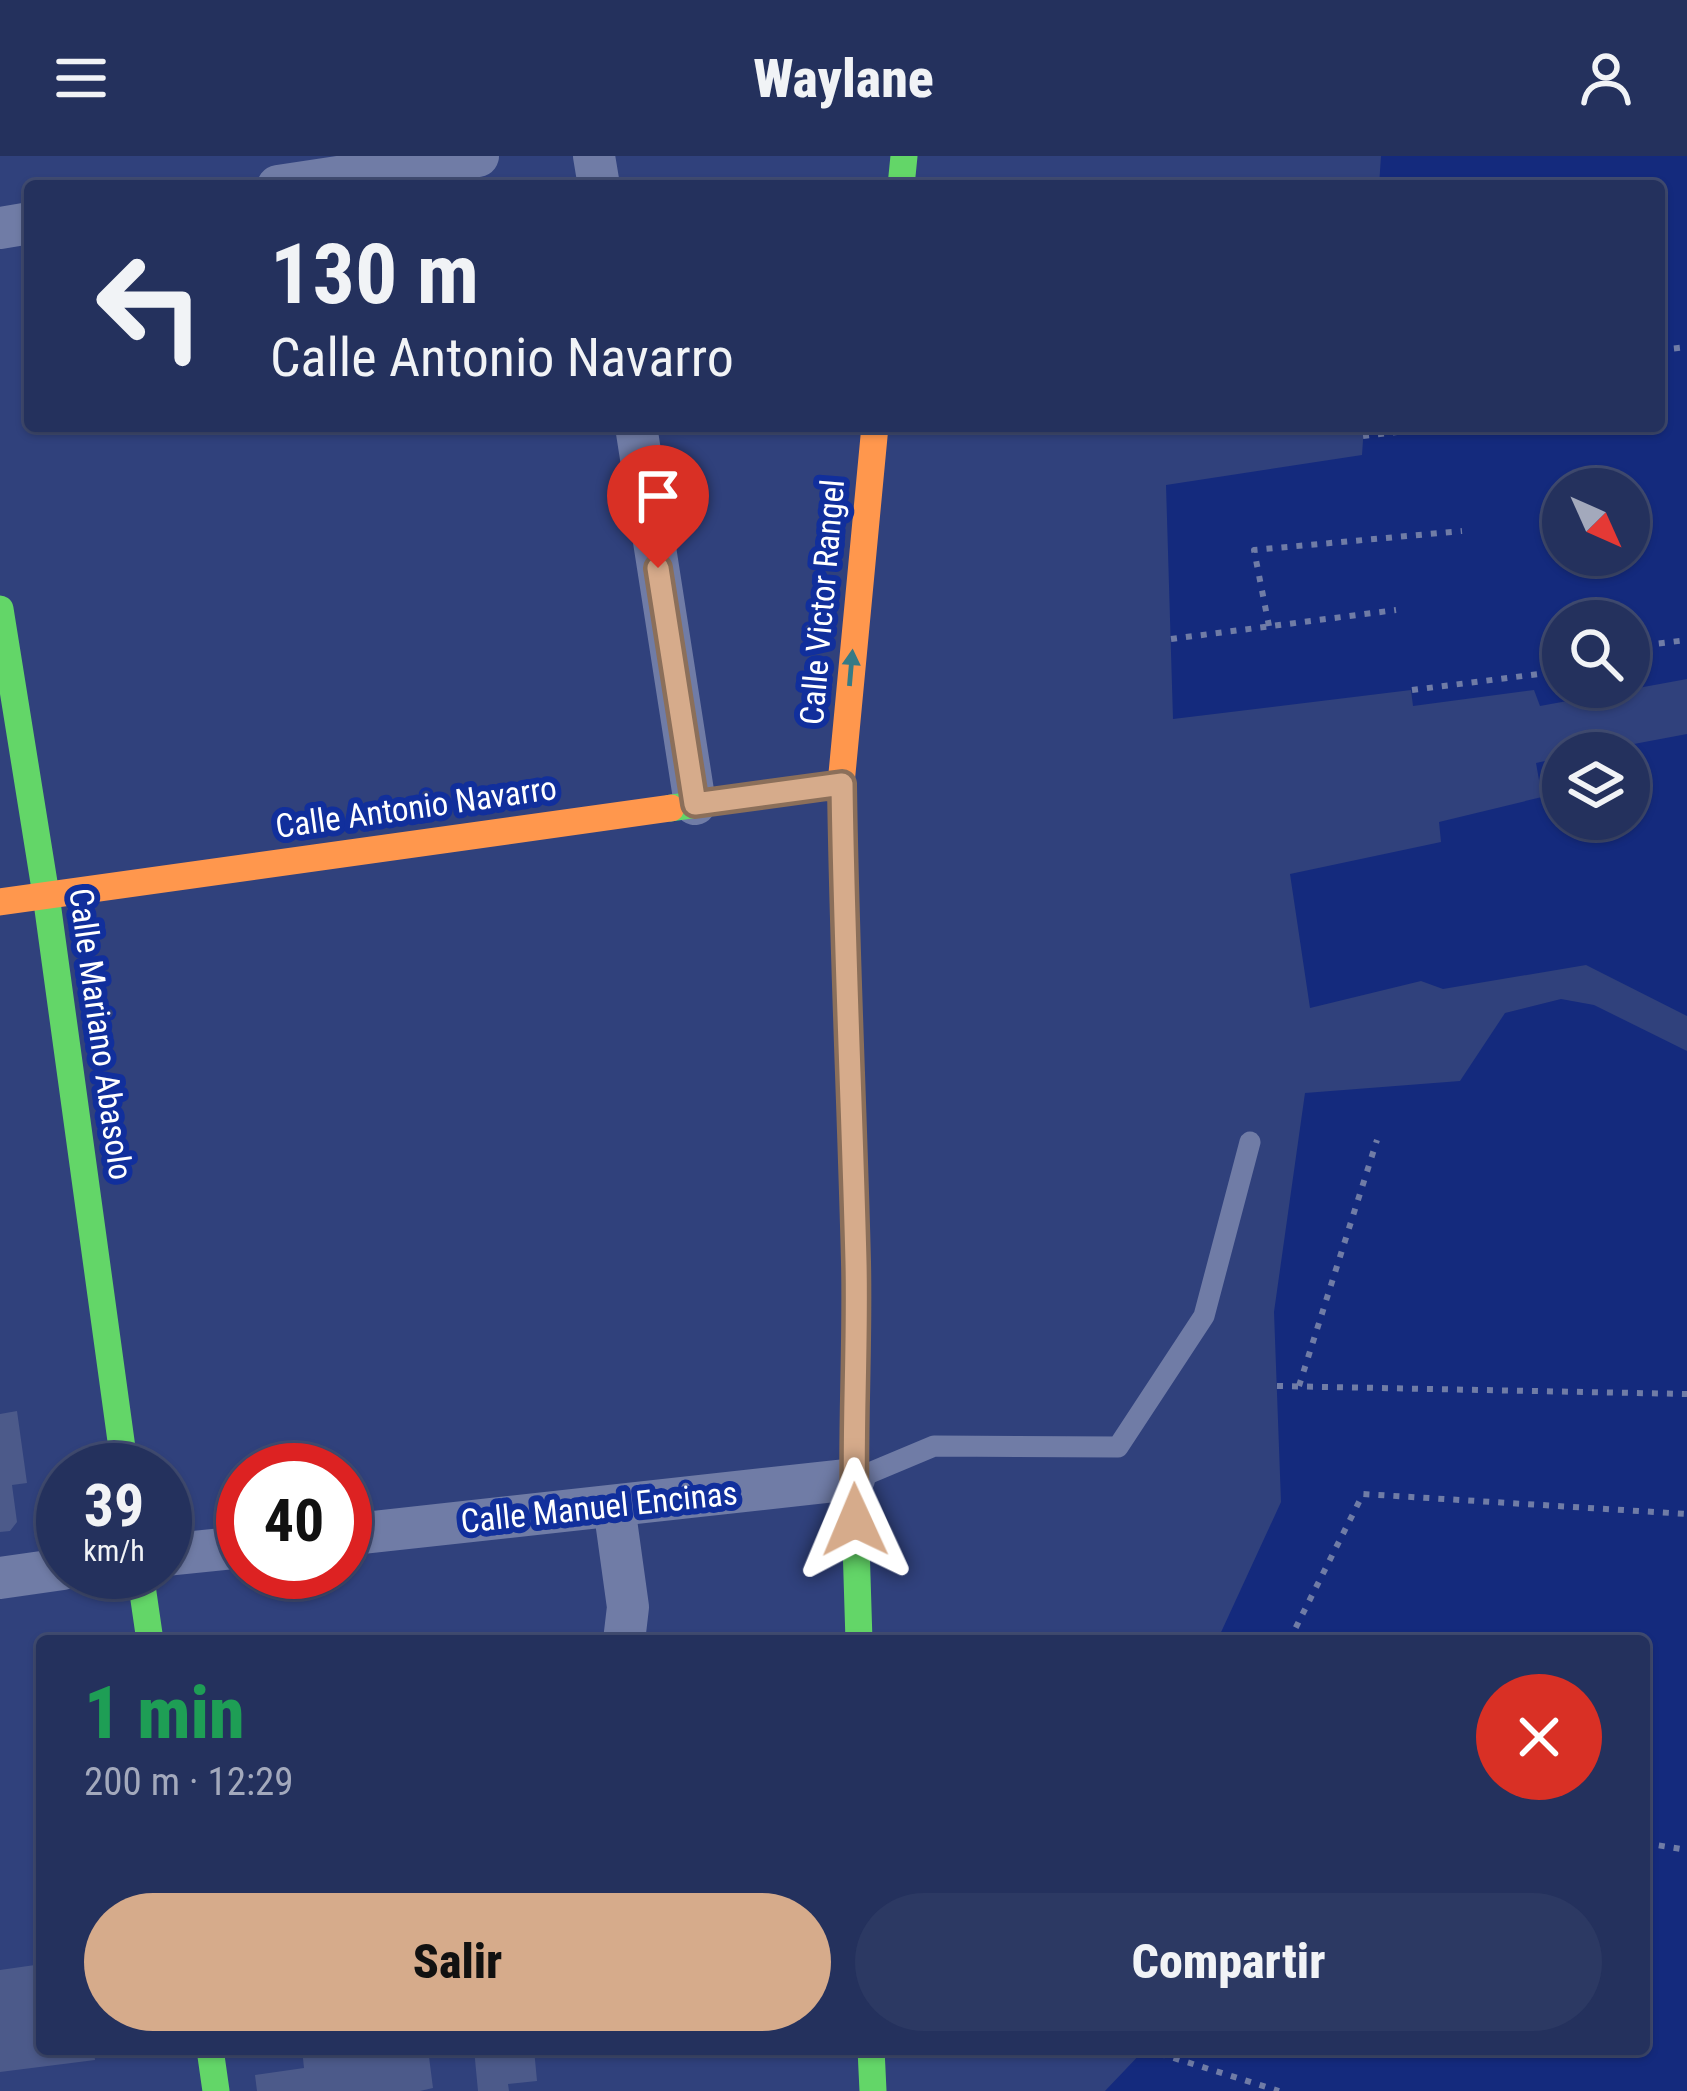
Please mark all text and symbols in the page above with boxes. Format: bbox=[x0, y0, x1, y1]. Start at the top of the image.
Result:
icon: menu bbox=[48, 45, 114, 111]
icon: person bbox=[1573, 45, 1639, 111]
text: Waylane bbox=[753, 47, 934, 110]
text: 130 m bbox=[270, 225, 479, 324]
icon: left bbox=[72, 228, 228, 384]
text: Calle Antonio Navarro bbox=[270, 326, 734, 389]
pin bbox=[607, 445, 709, 568]
icon: arrive bbox=[625, 463, 691, 529]
north arrow bbox=[1542, 468, 1650, 576]
map controls bbox=[1542, 468, 1650, 840]
street label: Calle Victor Rangel bbox=[792, 478, 852, 726]
button: search bbox=[1542, 600, 1650, 708]
one-way arrow bbox=[842, 649, 861, 686]
button: layers bbox=[1542, 732, 1650, 840]
street label: Calle Antonio Navarro bbox=[273, 768, 559, 846]
street label: Calle Mariano Abasolo bbox=[61, 886, 141, 1182]
speed limit sign: 40 bbox=[216, 1443, 372, 1599]
position arrow bbox=[792, 1457, 918, 1583]
text: 39 bbox=[84, 1470, 144, 1541]
street label: Calle Manuel Encinas bbox=[459, 1473, 739, 1541]
text: km/h bbox=[83, 1533, 145, 1568]
text: 1 min bbox=[84, 1671, 245, 1756]
button: close bbox=[1476, 1674, 1602, 1800]
text: 200 m · 12:29 bbox=[84, 1759, 294, 1805]
button: Salir bbox=[84, 1893, 831, 2031]
button: Compartir bbox=[855, 1893, 1602, 2031]

